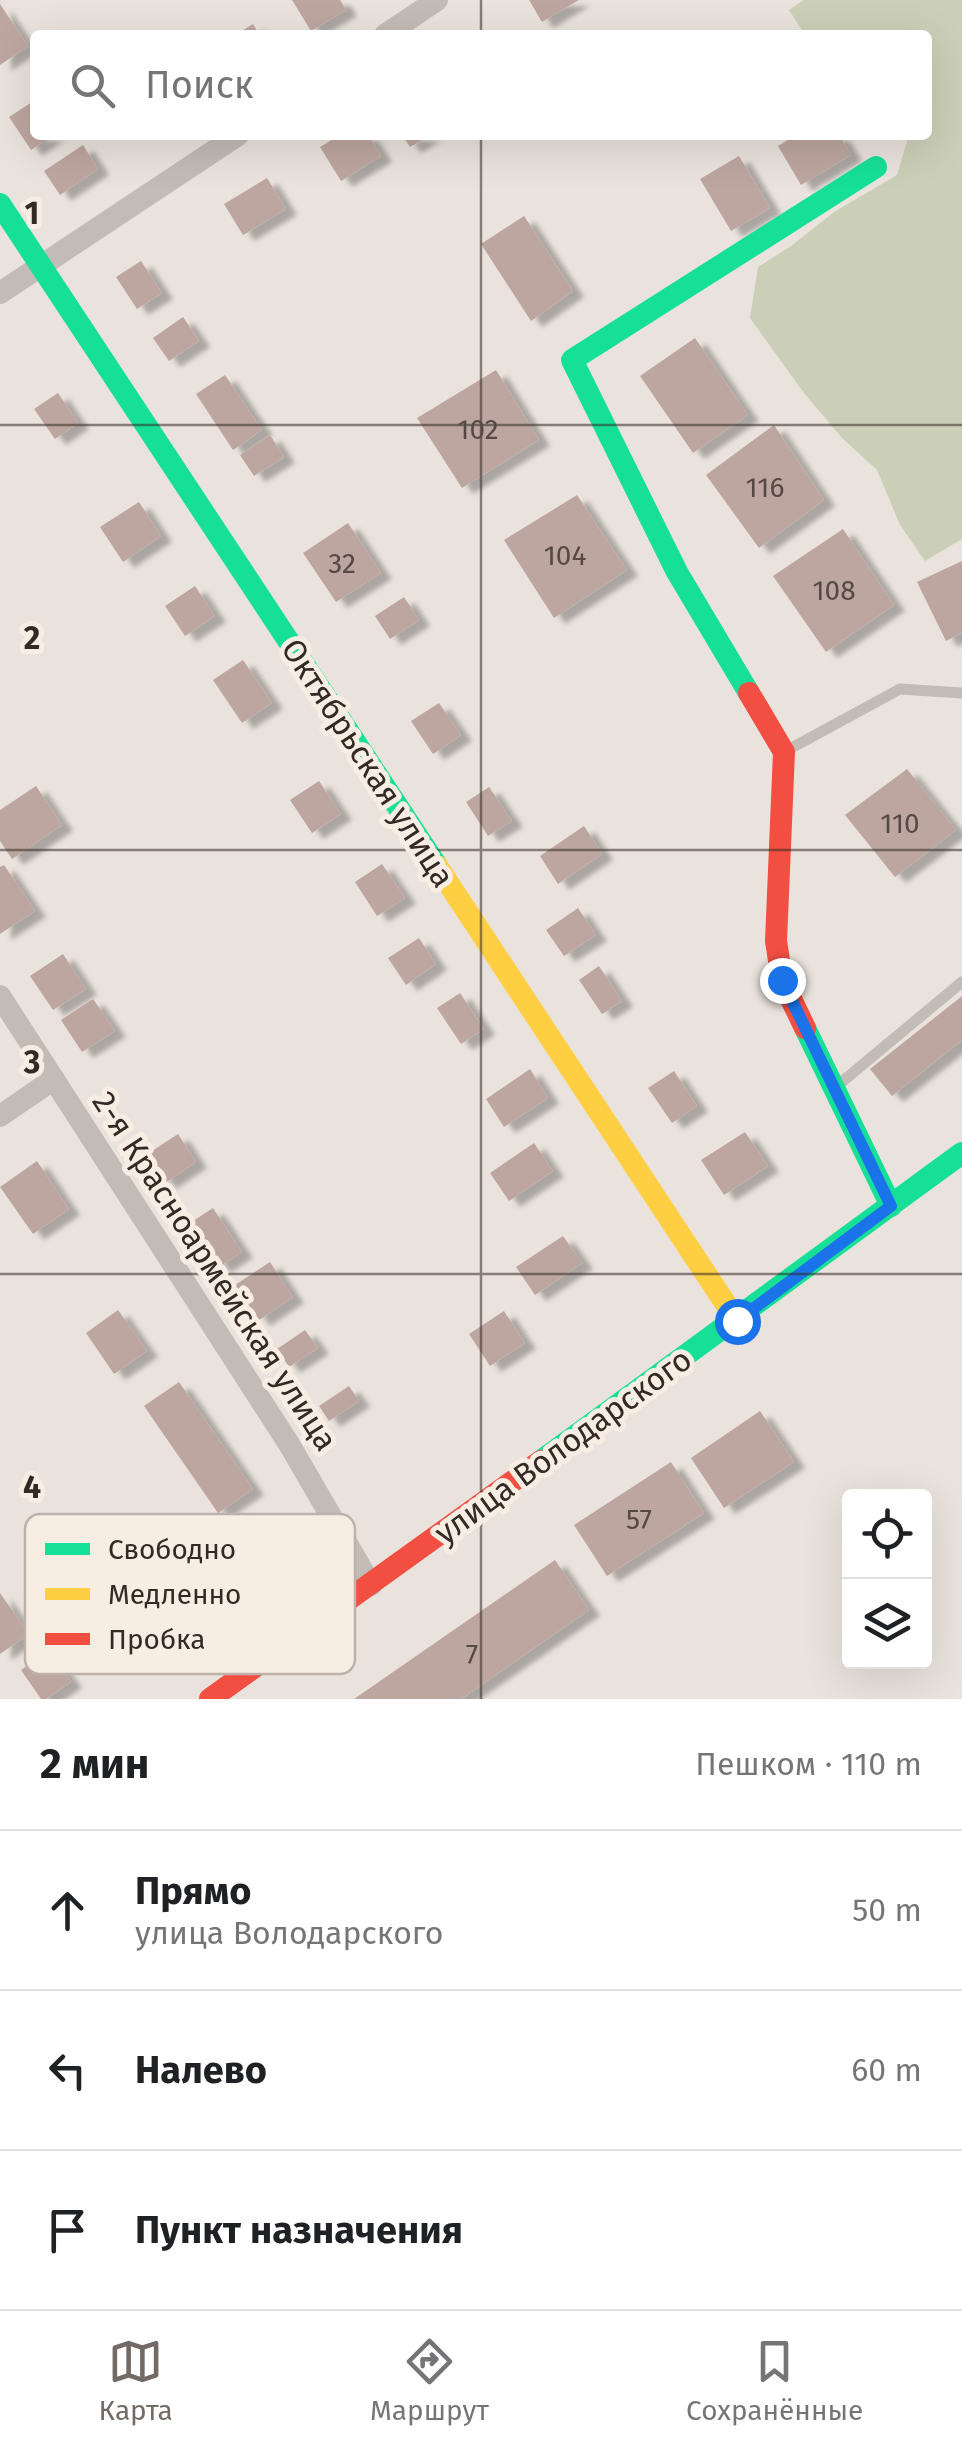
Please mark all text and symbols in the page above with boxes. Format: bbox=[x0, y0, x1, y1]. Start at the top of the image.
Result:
search box bbox=[30, 30, 932, 140]
icon: search bbox=[65, 58, 120, 113]
text: Поиск bbox=[145, 62, 254, 108]
text: 1 bbox=[25, 194, 39, 232]
house number: 102 bbox=[457, 413, 499, 446]
house number: 116 bbox=[746, 471, 784, 504]
house number: 104 bbox=[544, 539, 586, 572]
house number: 32 bbox=[328, 547, 356, 580]
house number: 108 bbox=[812, 574, 856, 607]
text: 2 bbox=[24, 619, 40, 657]
street label: Октябрьская улица bbox=[274, 632, 462, 894]
house number: 110 bbox=[880, 807, 920, 840]
route end bbox=[760, 958, 806, 1004]
text: 3 bbox=[23, 1043, 40, 1081]
street label: 2-я Красноармейская улица bbox=[85, 1084, 345, 1458]
route start bbox=[715, 1299, 761, 1345]
street label: улица Володарского bbox=[427, 1340, 699, 1552]
text: 4 bbox=[23, 1468, 41, 1506]
map controls bbox=[842, 1489, 932, 1669]
button: locate bbox=[842, 1489, 932, 1579]
house number: 57 bbox=[626, 1503, 652, 1536]
legend bbox=[25, 1514, 355, 1674]
text: Свободно bbox=[108, 1533, 236, 1566]
text: Медленно bbox=[108, 1578, 241, 1611]
button: layers bbox=[842, 1579, 932, 1669]
text: Пробка bbox=[108, 1623, 205, 1656]
house number: 7 bbox=[466, 1638, 478, 1671]
text: 2 мин bbox=[40, 1739, 149, 1789]
text: Пешком · 110 m bbox=[695, 1745, 922, 1783]
text: Прямо bbox=[135, 1868, 251, 1914]
icon: ahead bbox=[40, 1883, 95, 1938]
text: 50 m bbox=[852, 1891, 922, 1929]
text: улица Володарского bbox=[135, 1914, 443, 1952]
icon: left bbox=[40, 2043, 95, 2098]
text: Налево bbox=[135, 2047, 267, 2093]
text: 60 m bbox=[851, 2051, 922, 2089]
icon: arrive bbox=[40, 2203, 95, 2258]
text: Пункт назначения bbox=[135, 2207, 463, 2253]
tab: Карта bbox=[99, 2334, 173, 2427]
tab: Маршрут bbox=[370, 2334, 489, 2427]
tab: Сохранённые bbox=[686, 2334, 863, 2427]

